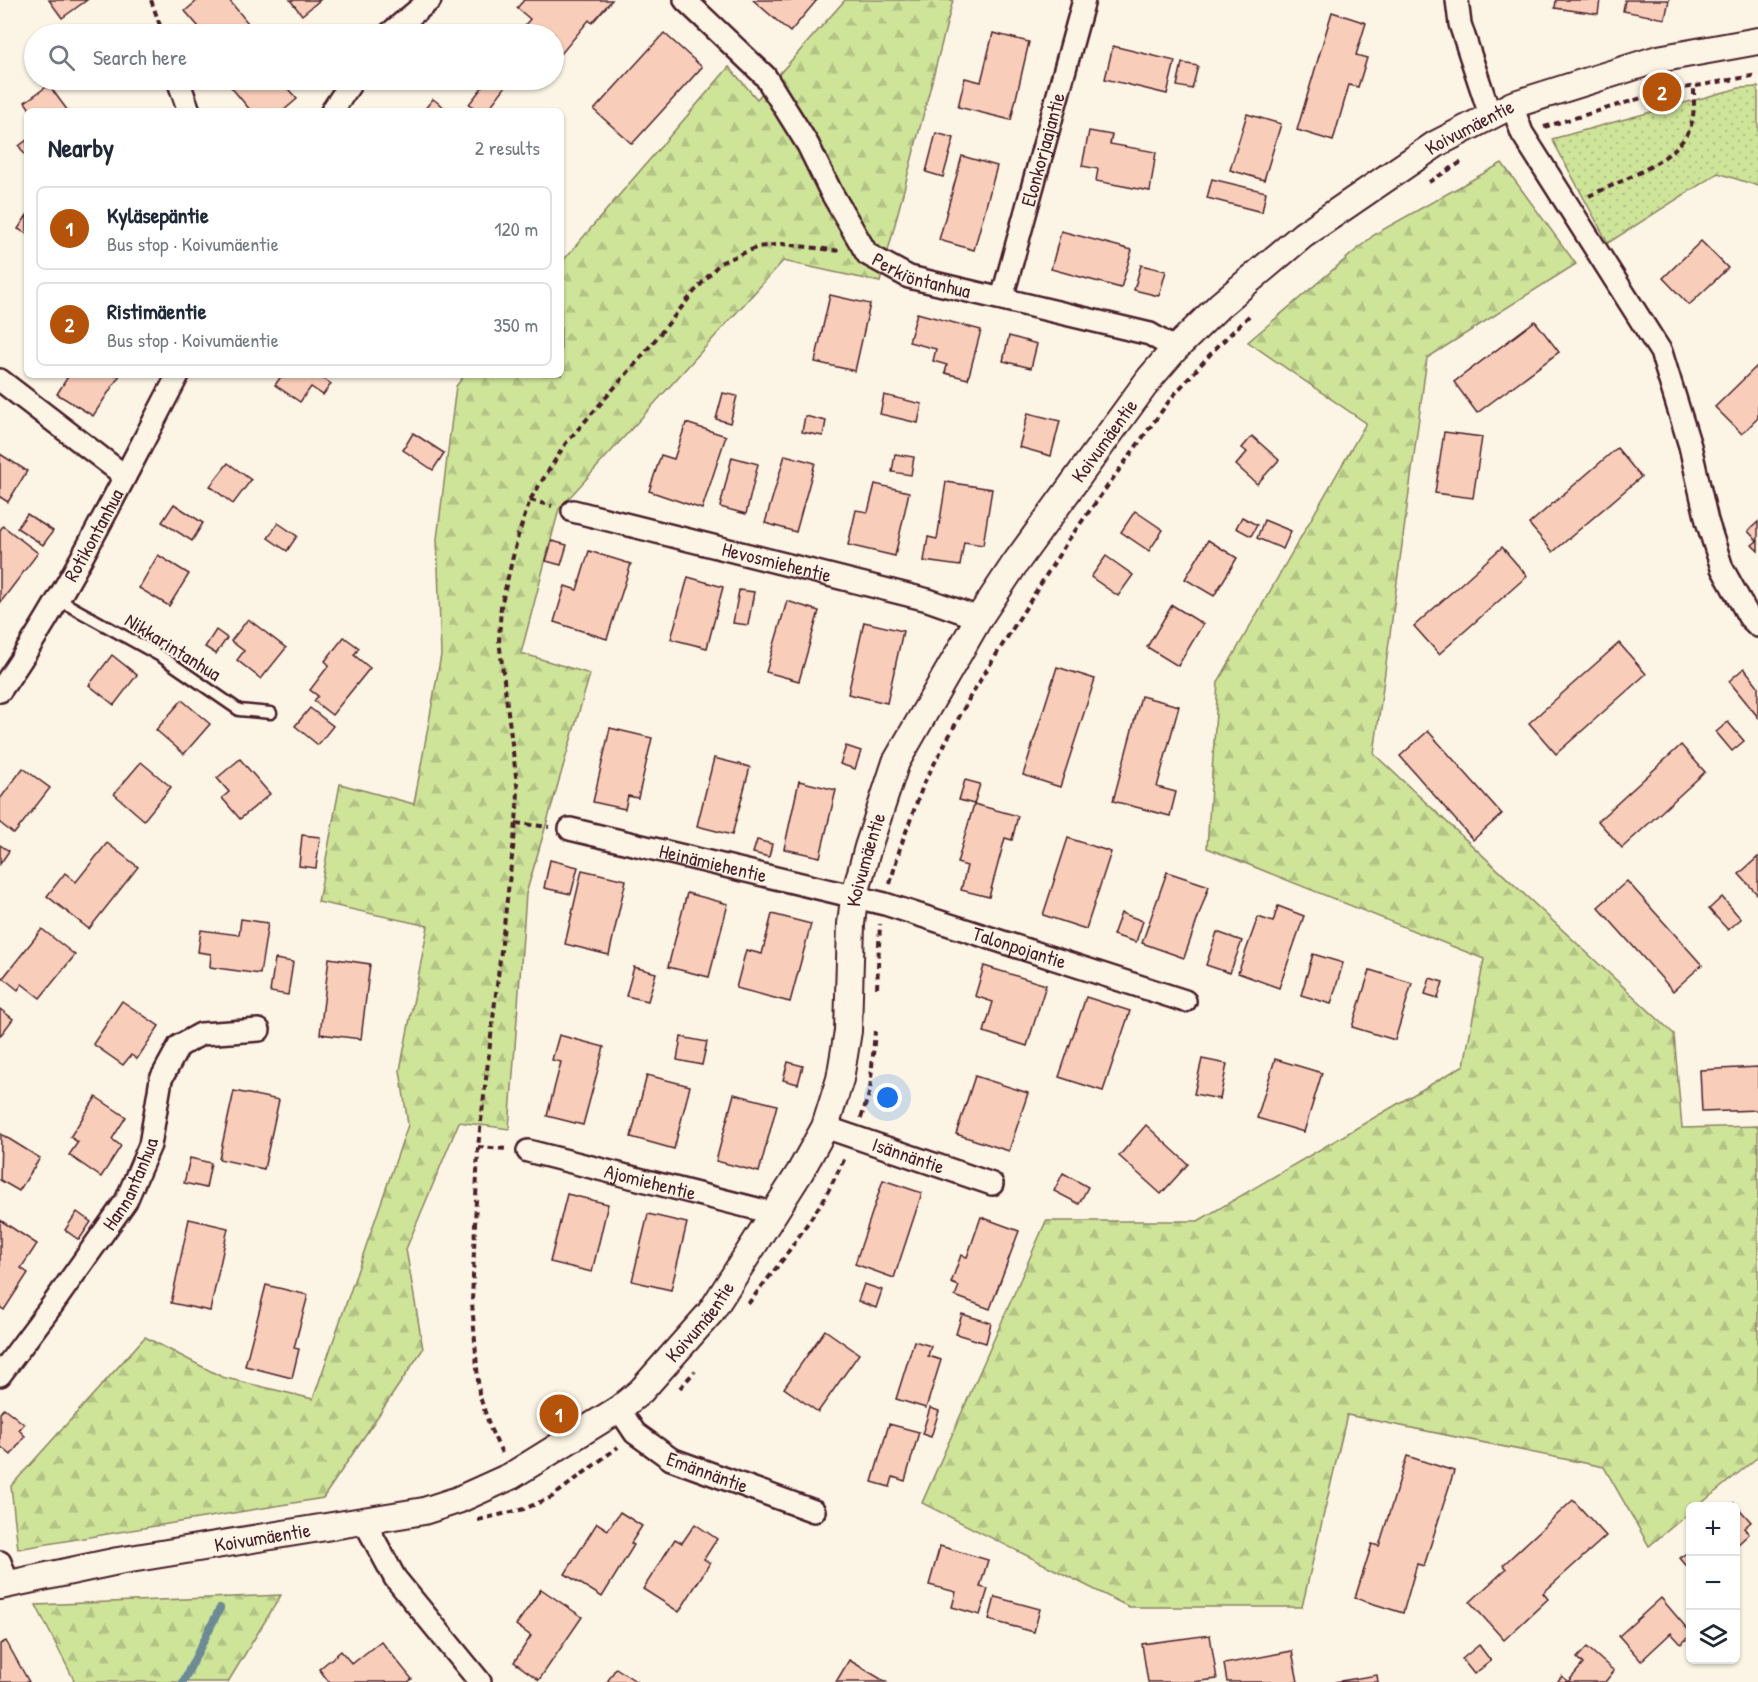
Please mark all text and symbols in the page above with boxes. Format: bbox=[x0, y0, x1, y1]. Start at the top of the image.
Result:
search box bbox=[24, 24, 564, 90]
icon: search bbox=[45, 41, 78, 74]
text: Search here bbox=[93, 42, 187, 72]
pin: 2 bbox=[1642, 70, 1682, 115]
street label: Elonkorjaajantie bbox=[1014, 90, 1071, 209]
street label: Koivumäentie bbox=[1419, 92, 1518, 161]
text: Nearby bbox=[48, 130, 114, 165]
text: 2 results bbox=[475, 134, 540, 161]
text: Kyläsepäntie bbox=[107, 200, 209, 230]
text: 1 bbox=[66, 215, 73, 242]
text: 120 m bbox=[494, 215, 538, 242]
text: Bus stop · Koivumäentie bbox=[107, 230, 279, 257]
street label: Perkiöntanhua bbox=[868, 245, 974, 304]
text: Ristimäentie bbox=[107, 296, 206, 326]
text: 2 bbox=[65, 311, 74, 338]
text: 350 m bbox=[493, 311, 538, 338]
text: Bus stop · Koivumäentie bbox=[107, 326, 279, 353]
street label: Koivumäentie bbox=[1065, 393, 1143, 488]
street label: Rotikontanhua bbox=[57, 484, 129, 586]
street label: Hevosmiehentie bbox=[719, 535, 834, 588]
street label: Nikkarintanhua bbox=[120, 606, 227, 687]
street label: Koivumäentie bbox=[839, 809, 891, 908]
street label: Heinämiehentie bbox=[657, 837, 770, 888]
street label: Talonpojantie bbox=[969, 919, 1070, 975]
your location bbox=[873, 1083, 902, 1112]
street label: Isännäntie bbox=[869, 1130, 948, 1180]
street label: Hannantanhua bbox=[96, 1136, 164, 1235]
street label: Ajomiehentie bbox=[602, 1157, 699, 1206]
street label: Koivumäentie bbox=[659, 1276, 740, 1368]
pin: 1 bbox=[540, 1392, 578, 1436]
street label: Emännäntie bbox=[663, 1445, 752, 1499]
map controls bbox=[1686, 1502, 1740, 1664]
button: + bbox=[1686, 1502, 1740, 1556]
street label: Koivumäentie bbox=[212, 1516, 312, 1558]
button: − bbox=[1686, 1556, 1740, 1610]
button: layers bbox=[1686, 1610, 1740, 1664]

